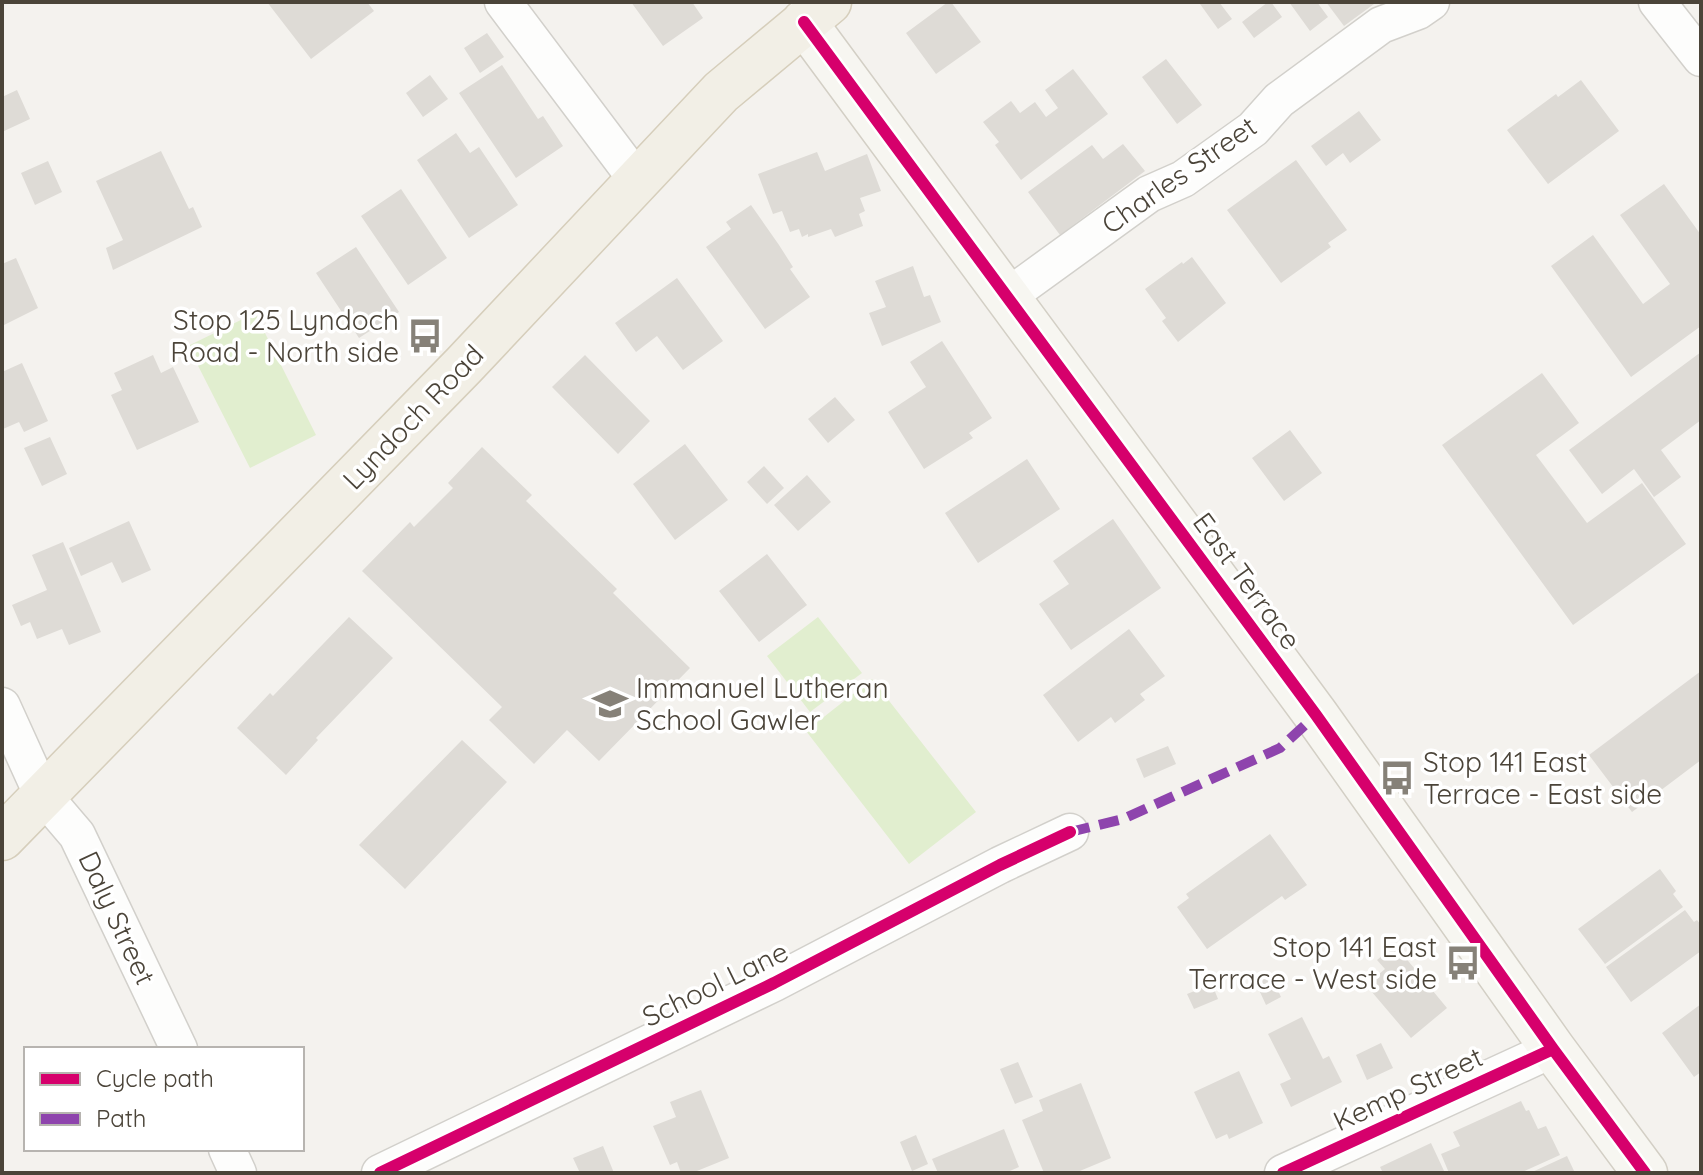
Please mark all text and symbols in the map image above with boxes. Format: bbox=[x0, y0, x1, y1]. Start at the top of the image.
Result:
street label: Charles Street bbox=[1094, 108, 1263, 241]
place label: Stop 125 Lyndoch Road - North side bbox=[170, 302, 399, 369]
bus stop icon: Stop 125 Lyndoch Road - North side bbox=[406, 317, 444, 355]
street label: Lyndoch Road bbox=[335, 337, 490, 496]
street label: East Terrace bbox=[1186, 505, 1309, 656]
place label: Immanuel Lutheran School Gawler bbox=[636, 670, 889, 737]
school or university icon: Immanuel Lutheran School Gawler bbox=[591, 685, 629, 723]
place label: Stop 141 East Terrace - East side bbox=[1423, 744, 1662, 811]
bus stop icon: Stop 141 East Terrace - East side bbox=[1378, 759, 1416, 797]
street label: Daly Street bbox=[71, 845, 164, 990]
place label: Stop 141 East Terrace - West side bbox=[1188, 929, 1437, 996]
street label: School Lane bbox=[636, 933, 793, 1034]
bus stop icon: Stop 141 East Terrace - West side bbox=[1444, 944, 1482, 982]
street label: Kemp Street bbox=[1328, 1039, 1488, 1138]
legend bbox=[24, 1047, 304, 1151]
text: Cycle path bbox=[96, 1063, 214, 1093]
text: Path bbox=[96, 1103, 147, 1133]

